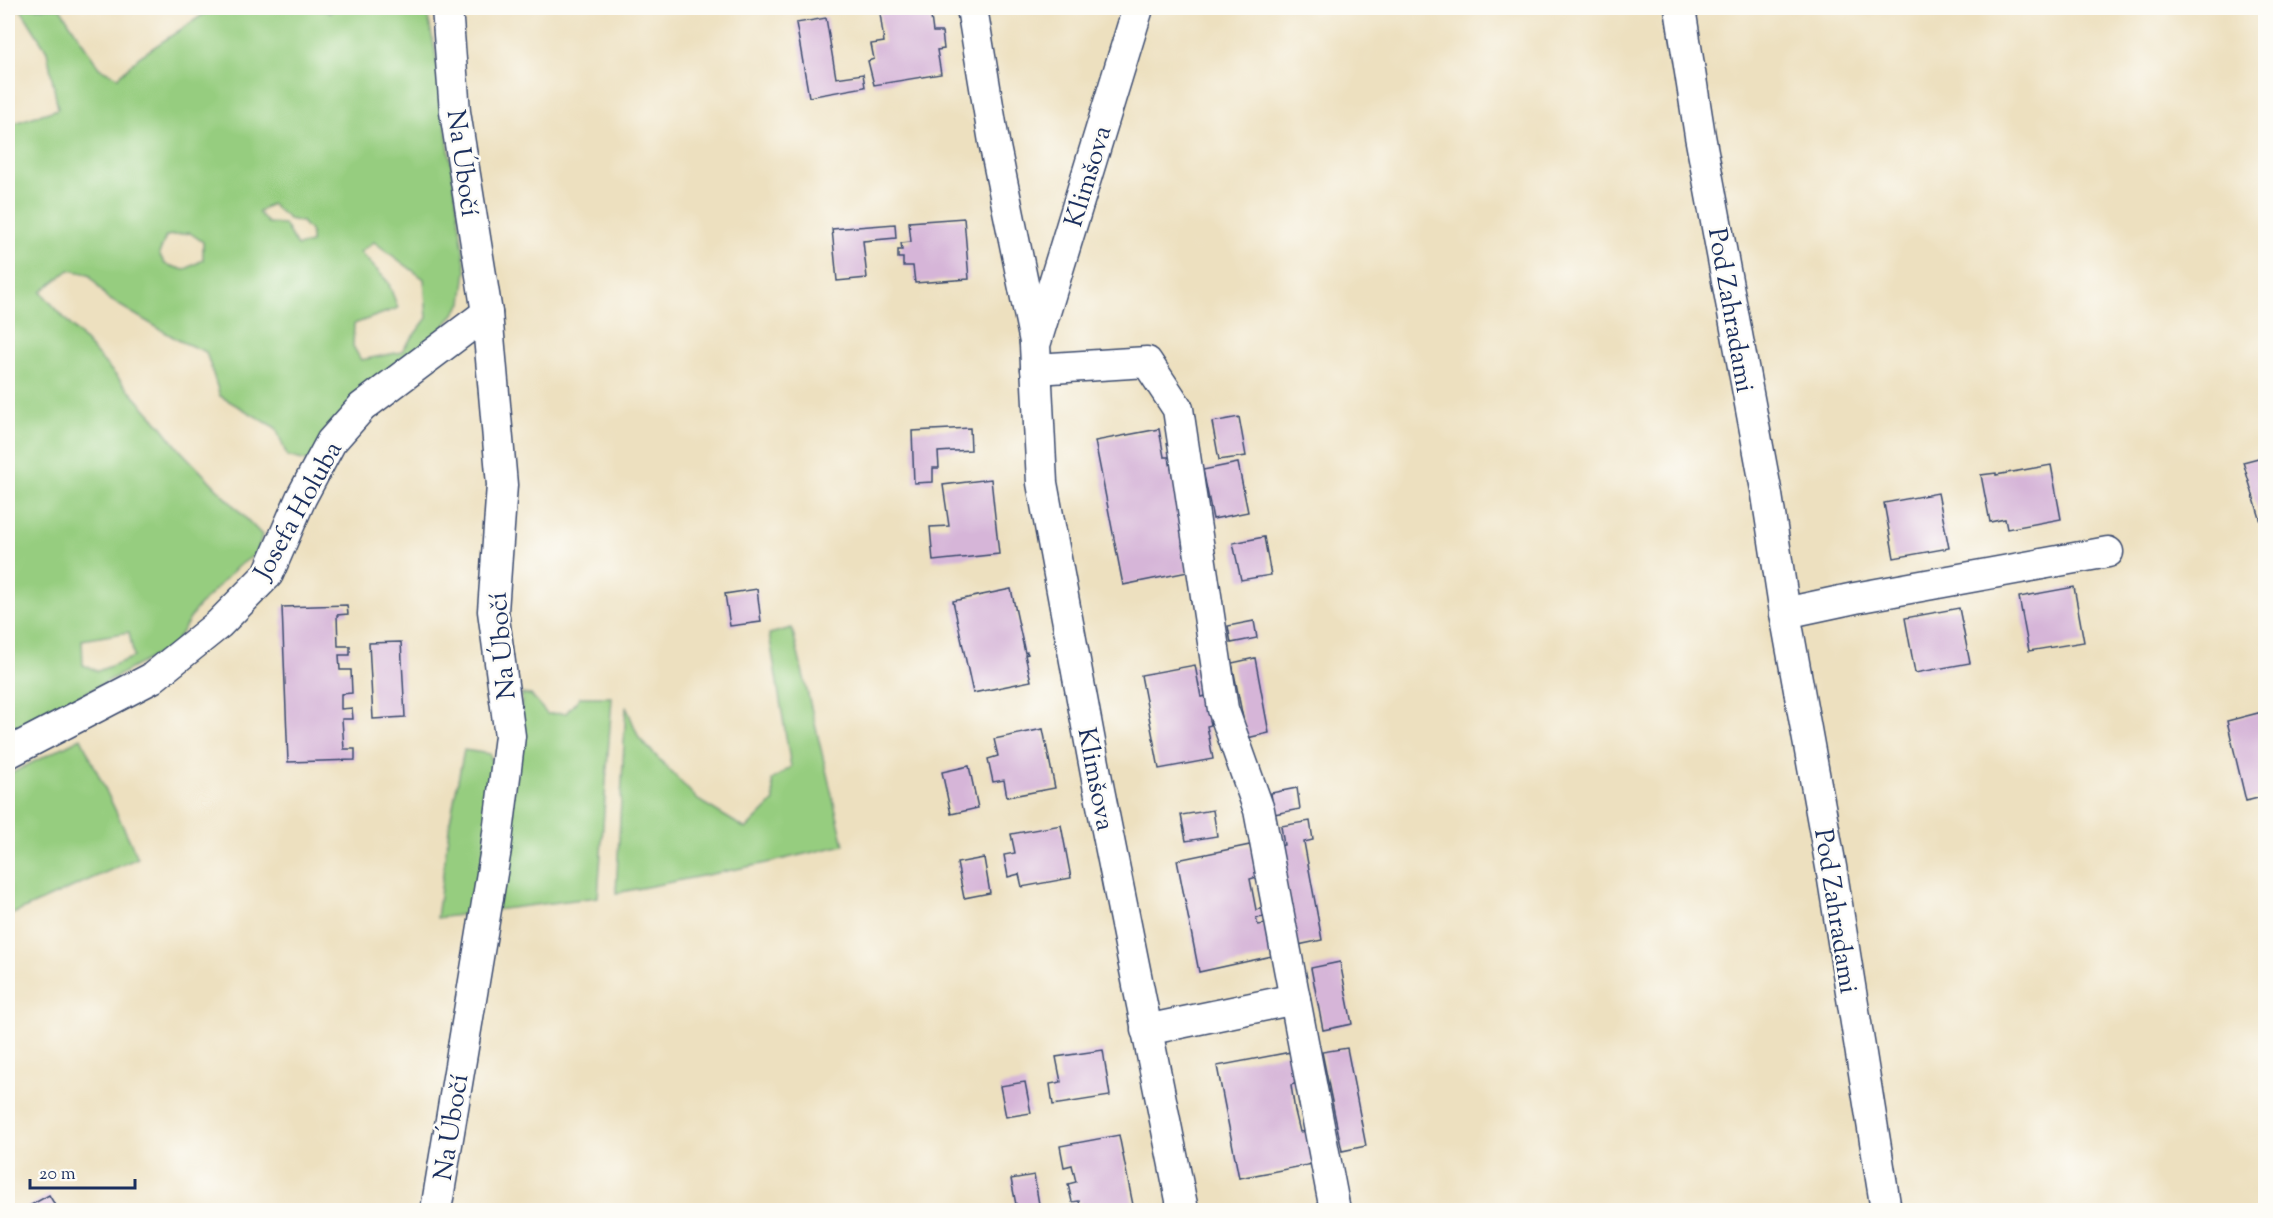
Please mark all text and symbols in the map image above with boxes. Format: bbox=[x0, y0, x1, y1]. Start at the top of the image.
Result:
street label: Na Úbočí bbox=[436, 108, 487, 219]
street label: Klimšova bbox=[1056, 121, 1122, 232]
street label: Pod Zahradami bbox=[1697, 225, 1762, 396]
street label: Josefa Holuba bbox=[245, 435, 353, 589]
street label: Na Úbočí bbox=[480, 591, 527, 701]
street label: Klimšova bbox=[1066, 725, 1123, 834]
street label: Pod Zahradami bbox=[1803, 826, 1866, 997]
street label: Na Úbočí bbox=[426, 1071, 479, 1183]
scale bar bbox=[30, 1152, 135, 1190]
text: 20 m bbox=[39, 1162, 76, 1188]

